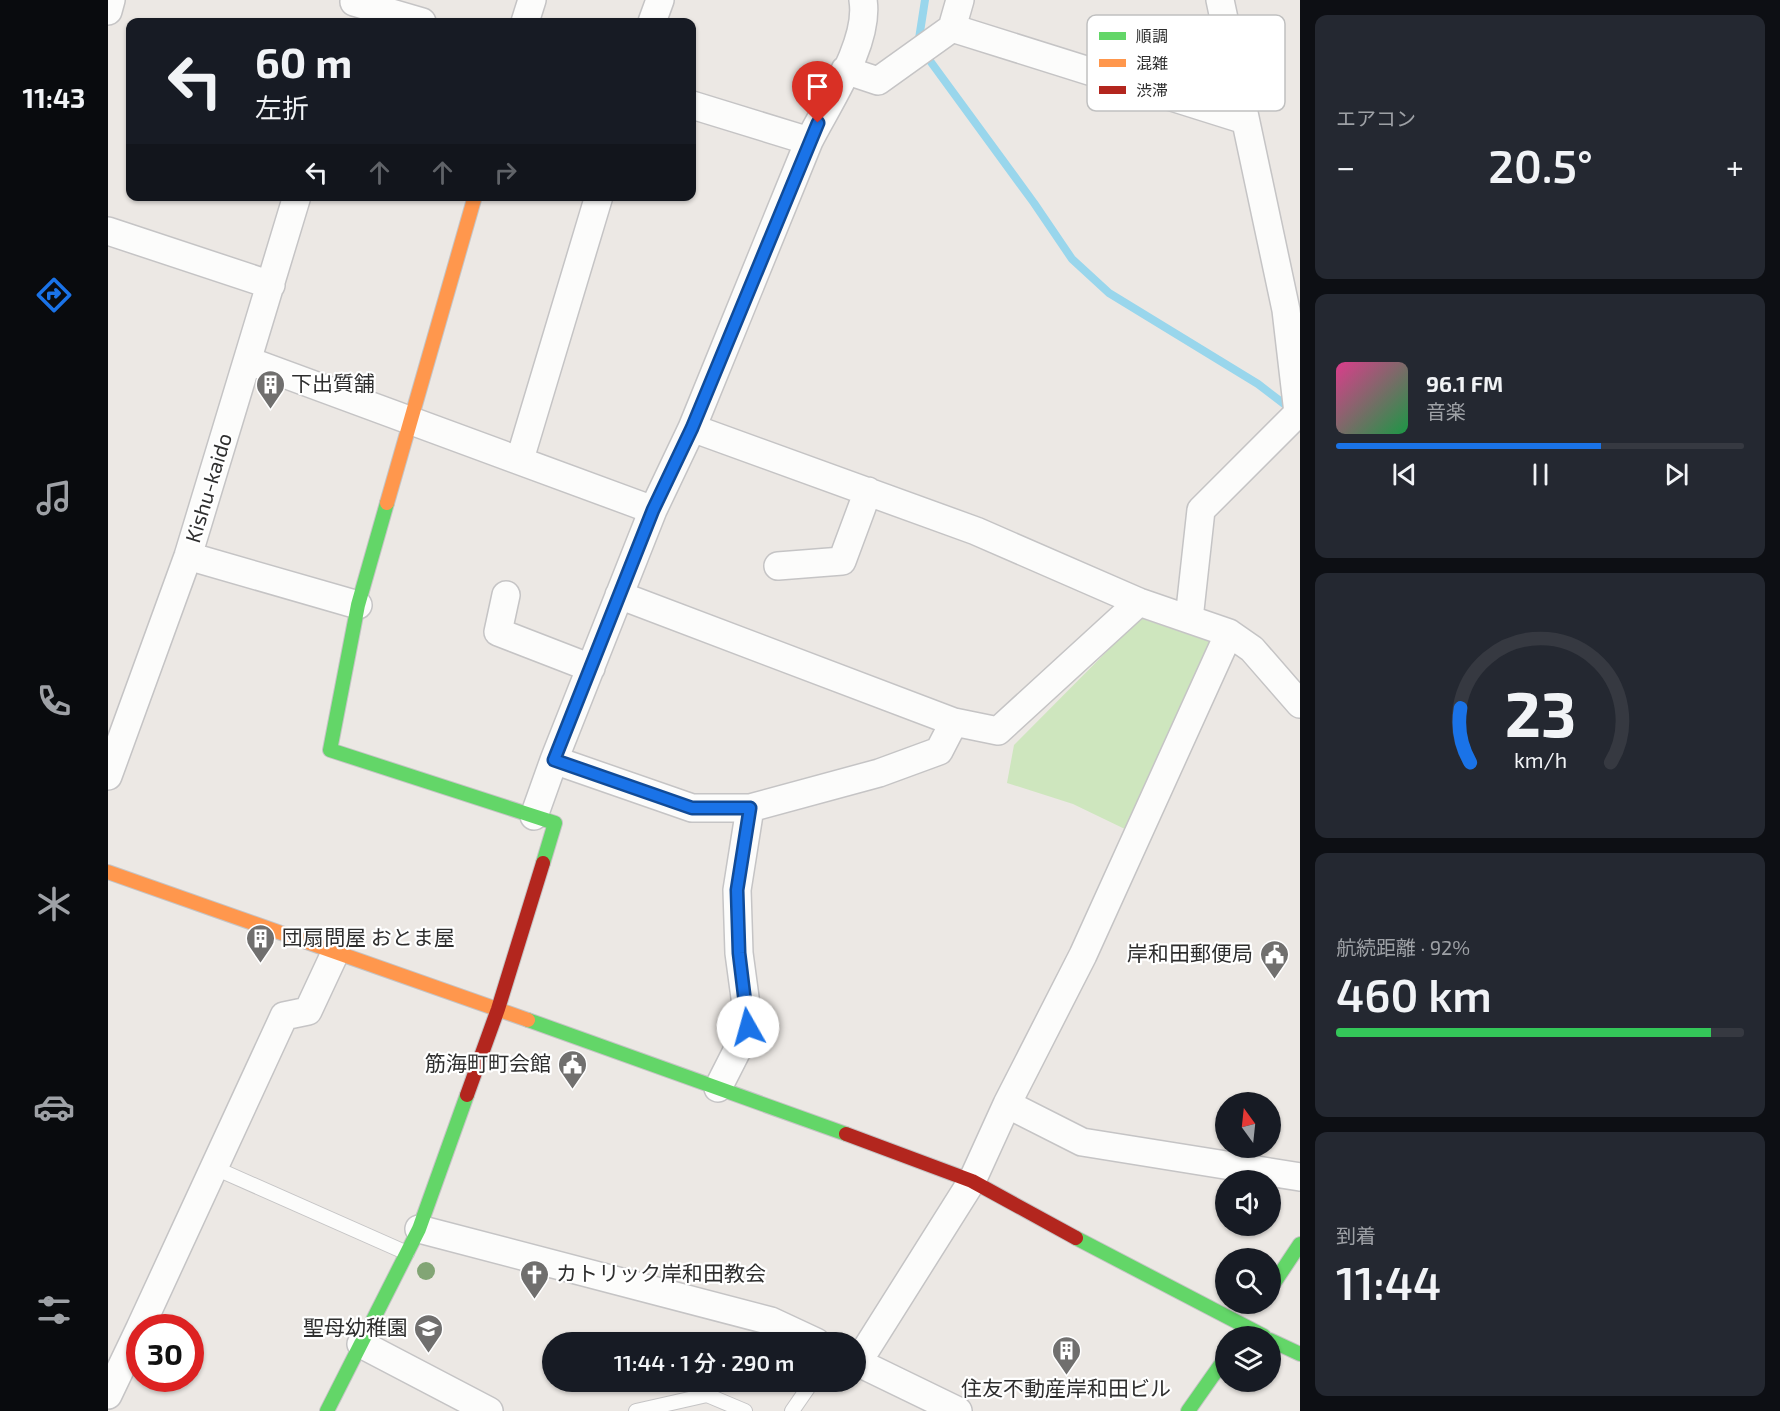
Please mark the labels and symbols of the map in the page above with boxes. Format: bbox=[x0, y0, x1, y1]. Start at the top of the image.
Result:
legend bbox=[1087, 15, 1285, 111]
text: 順調 bbox=[1136, 26, 1168, 45]
text: 混雑 bbox=[1136, 53, 1168, 72]
pin bbox=[792, 61, 843, 123]
text: 渋滞 bbox=[1136, 80, 1168, 99]
building icon: 下出質舗 bbox=[254, 368, 286, 410]
place label: 下出質舗 bbox=[291, 370, 375, 395]
street label: Kishu-kaido bbox=[179, 430, 236, 545]
building icon: 団扇問屋 おとま屋 bbox=[245, 922, 277, 964]
place label: 団扇問屋 おとま屋 bbox=[282, 924, 455, 949]
public building icon: 岸和田郵便局 bbox=[1258, 938, 1290, 980]
place label: 岸和田郵便局 bbox=[1127, 940, 1253, 965]
position arrow bbox=[716, 995, 780, 1059]
public building icon: 筋海町町会館 bbox=[556, 1048, 588, 1090]
place label: 筋海町町会館 bbox=[425, 1050, 551, 1075]
north arrow bbox=[1215, 1092, 1281, 1158]
church icon: カトリック岸和田教会 bbox=[519, 1258, 551, 1300]
place label: カトリック岸和田教会 bbox=[556, 1260, 766, 1285]
school or university icon: 聖母幼稚園 bbox=[413, 1312, 445, 1354]
speed limit sign: 30 bbox=[126, 1314, 204, 1392]
place label: 聖母幼稚園 bbox=[303, 1314, 408, 1339]
building icon: 住友不動産岸和田ビル bbox=[1050, 1334, 1082, 1376]
place label: 住友不動産岸和田ビル bbox=[961, 1375, 1171, 1400]

